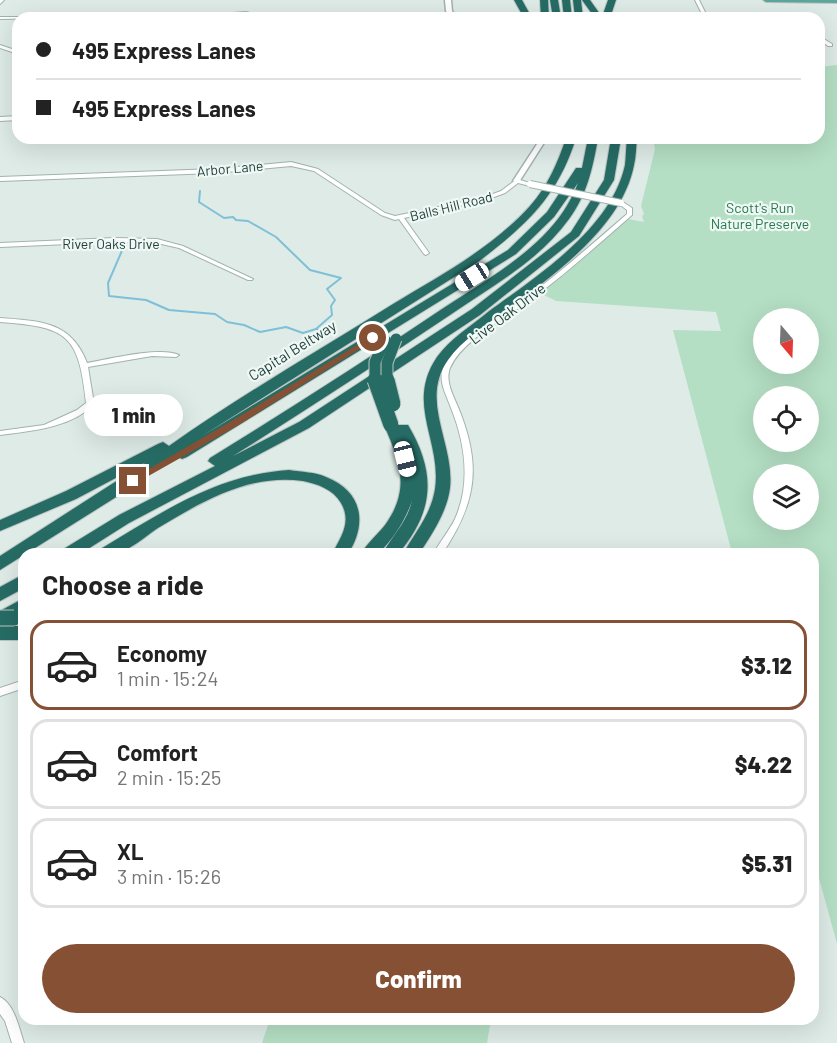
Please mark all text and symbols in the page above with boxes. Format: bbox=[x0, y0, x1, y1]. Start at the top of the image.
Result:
text: 495 Express Lanes bbox=[72, 37, 256, 63]
text: 495 Express Lanes bbox=[72, 95, 256, 121]
street label: Arbor Lane bbox=[196, 157, 264, 179]
street label: Balls Hill Road bbox=[408, 188, 494, 224]
park label: Scott's Run Nature Preserve bbox=[711, 199, 809, 232]
street label: River Oaks Drive bbox=[62, 235, 160, 252]
car bbox=[452, 260, 492, 294]
street label: Live Oak Drive bbox=[465, 278, 549, 348]
north arrow bbox=[753, 308, 819, 374]
map controls bbox=[753, 308, 819, 530]
street label: Capital Beltway bbox=[245, 316, 339, 384]
route start bbox=[359, 324, 386, 351]
button: locate bbox=[753, 386, 819, 452]
callout: 1 min bbox=[84, 394, 182, 436]
text: 1 min bbox=[112, 403, 155, 427]
car bbox=[392, 439, 418, 479]
button: layers bbox=[753, 464, 819, 530]
route end bbox=[119, 467, 146, 494]
text: Choose a ride bbox=[42, 568, 204, 600]
icon: car bbox=[45, 638, 99, 692]
text: Economy bbox=[117, 640, 207, 666]
text: $3.12 bbox=[741, 652, 792, 678]
text: 1 min · 15:24 bbox=[117, 666, 218, 690]
icon: car bbox=[45, 737, 99, 791]
text: Comfort bbox=[117, 739, 198, 765]
text: $4.22 bbox=[735, 751, 792, 777]
text: 2 min · 15:25 bbox=[117, 765, 221, 789]
icon: car bbox=[45, 836, 99, 890]
text: XL bbox=[117, 838, 143, 864]
text: $5.31 bbox=[742, 850, 792, 876]
text: 3 min · 15:26 bbox=[117, 864, 221, 888]
button: Confirm bbox=[42, 944, 795, 1013]

